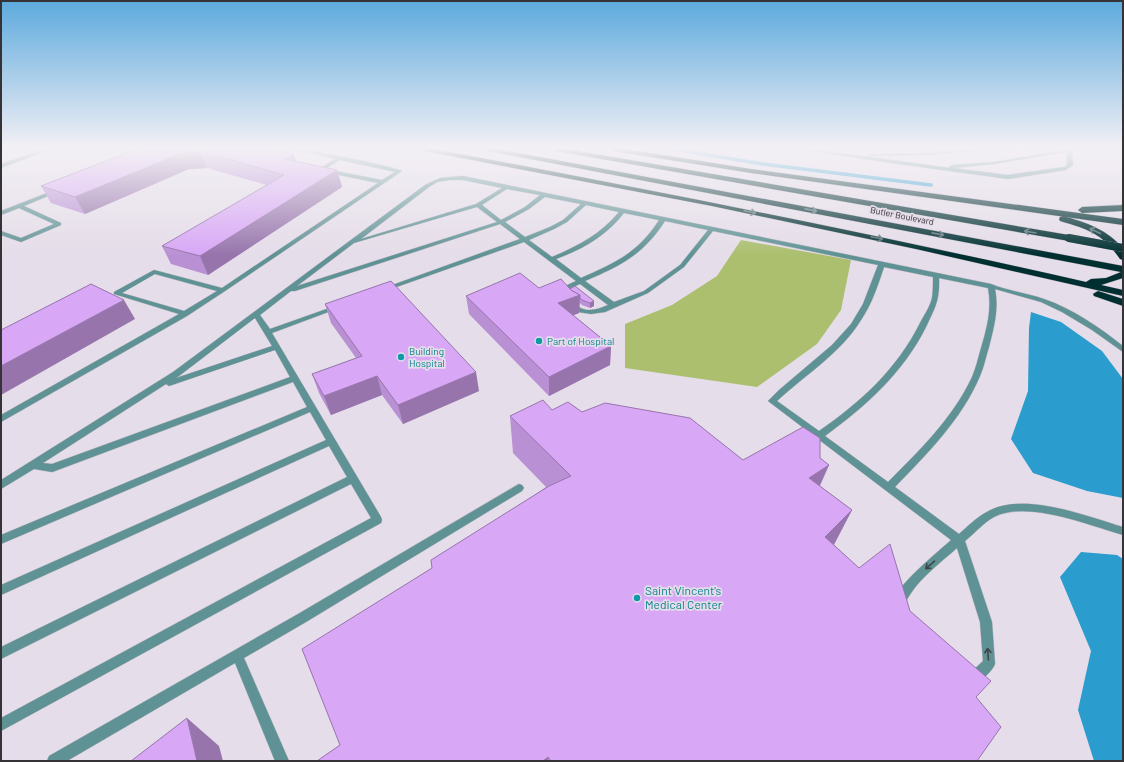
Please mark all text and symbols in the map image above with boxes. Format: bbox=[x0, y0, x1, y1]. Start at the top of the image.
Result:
street label: Butler Boulevard bbox=[869, 204, 935, 227]
one-way arrow bbox=[804, 206, 817, 214]
one-way arrow bbox=[743, 209, 756, 217]
one-way arrow bbox=[1090, 227, 1102, 234]
one-way arrow bbox=[1024, 228, 1037, 236]
one-way arrow bbox=[931, 230, 944, 238]
one-way arrow bbox=[870, 235, 883, 243]
place label: Part of Hospital bbox=[547, 335, 614, 347]
marker: Part of Hospital bbox=[534, 336, 544, 346]
place label: Building Hospital bbox=[409, 345, 445, 369]
marker: Building Hospital bbox=[396, 352, 406, 362]
one-way arrow bbox=[924, 561, 935, 570]
place label: Saint Vincent's Medical Center bbox=[645, 583, 723, 611]
marker: Saint Vincent's Medical Center bbox=[632, 593, 642, 603]
one-way arrow bbox=[985, 648, 992, 661]

